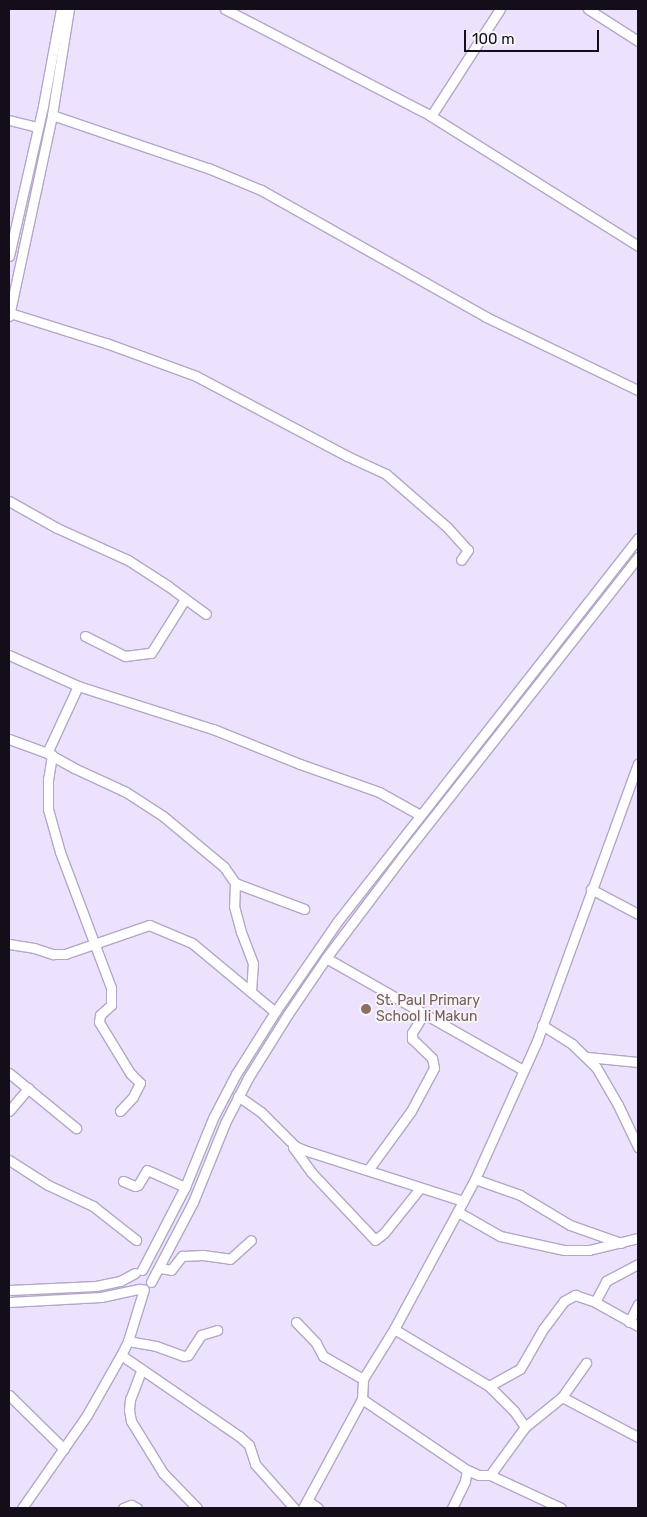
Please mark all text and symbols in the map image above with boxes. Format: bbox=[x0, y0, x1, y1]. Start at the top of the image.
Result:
scale bar bbox=[467, 20, 602, 52]
text: 100 m bbox=[472, 30, 514, 48]
place label: St. Paul Primary School Ii Makun bbox=[376, 993, 480, 1026]
marker: St. Paul Primary School Ii Makun bbox=[360, 1003, 372, 1015]

